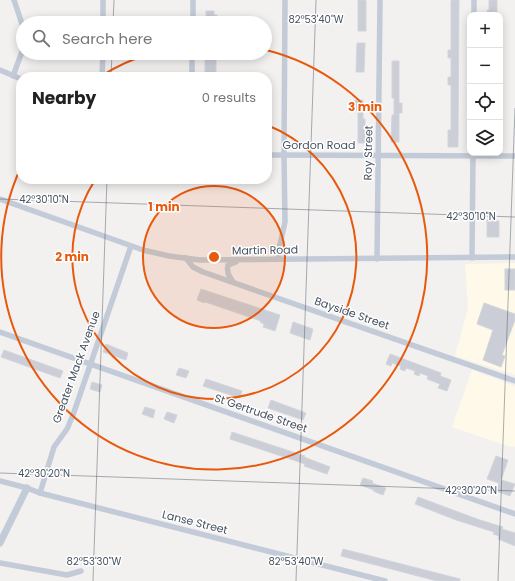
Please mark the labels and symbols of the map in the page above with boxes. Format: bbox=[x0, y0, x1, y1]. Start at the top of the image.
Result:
text: 82°53'40"W bbox=[288, 12, 344, 27]
text: 3 min bbox=[348, 98, 382, 115]
street label: Roy Street bbox=[360, 125, 376, 181]
street label: Gordon Road bbox=[283, 137, 355, 153]
text: 42°30'10"N bbox=[19, 192, 69, 207]
text: 1 min bbox=[148, 198, 180, 215]
text: 42°30'10"N bbox=[446, 209, 496, 224]
street label: Martin Road bbox=[232, 241, 298, 259]
text: 2 min bbox=[55, 248, 89, 265]
centre of rings bbox=[207, 250, 221, 264]
street label: Bayside Street bbox=[312, 293, 392, 333]
street label: Greater Mack Avenue bbox=[48, 309, 104, 425]
street label: St Gertrude Street bbox=[212, 390, 310, 436]
text: 42°30'20"N bbox=[18, 466, 70, 481]
text: 42°30'20"N bbox=[445, 483, 497, 498]
street label: Lanse Street bbox=[161, 506, 229, 538]
text: 82°53'30"W bbox=[67, 554, 122, 569]
text: 82°53'40"W bbox=[268, 554, 324, 569]

